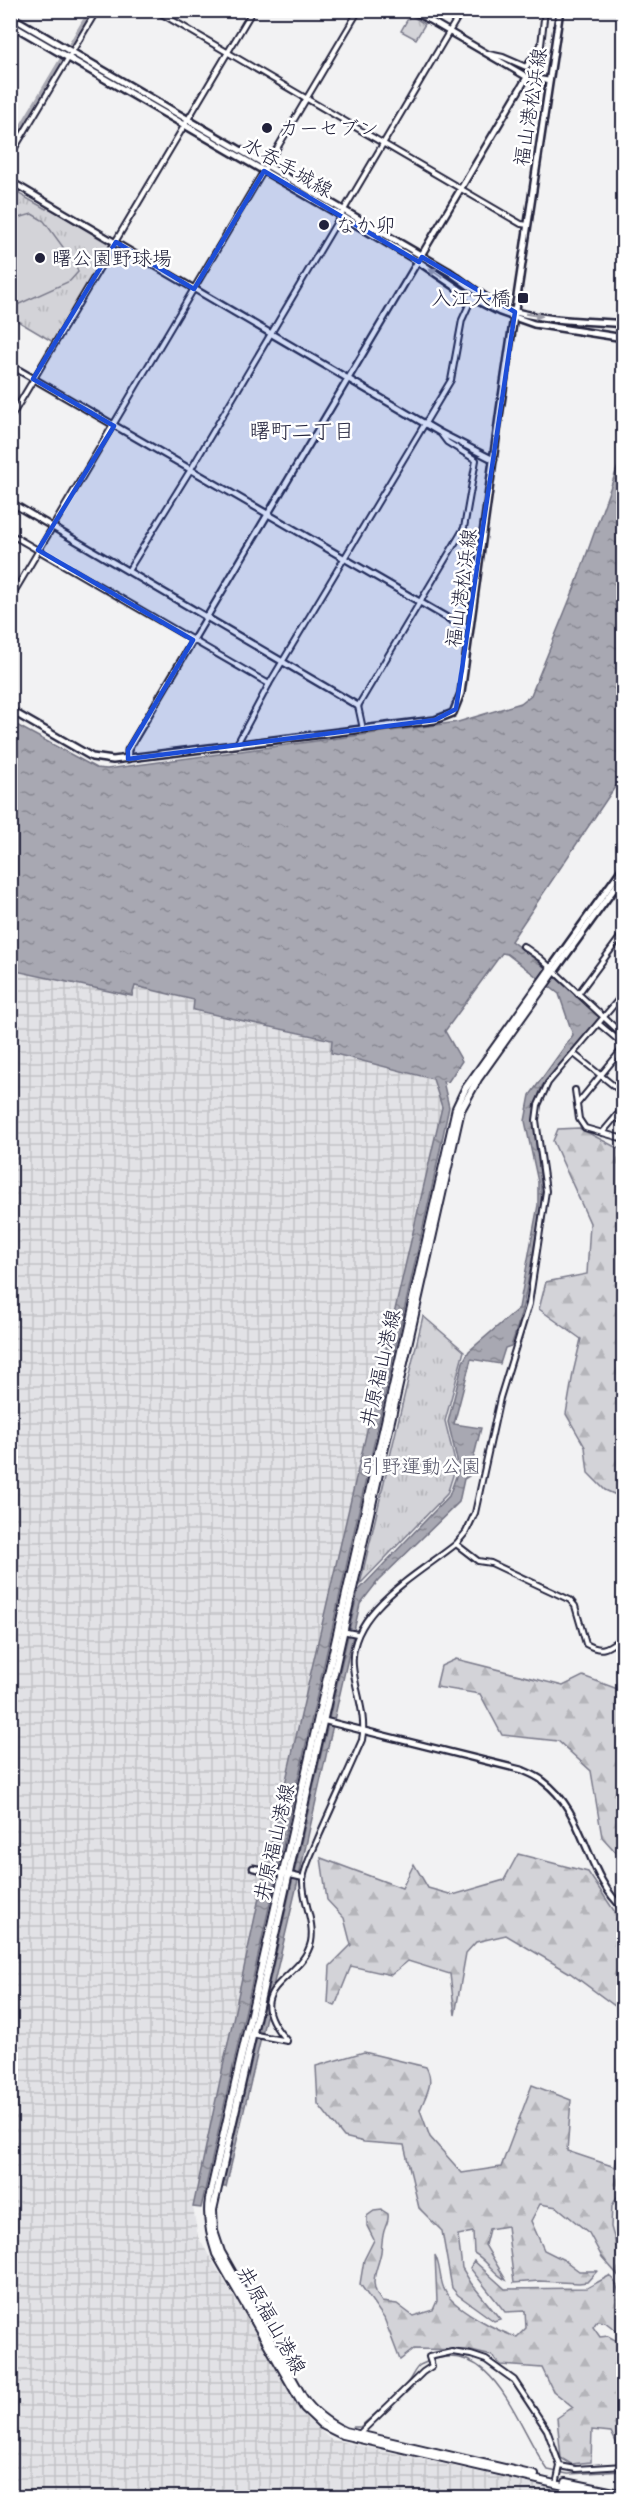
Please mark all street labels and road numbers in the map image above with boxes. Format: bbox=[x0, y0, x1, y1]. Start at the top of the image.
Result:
street label: 福山港松浜線 bbox=[507, 46, 552, 168]
street label: 水呑手城線 bbox=[238, 130, 338, 203]
street label: 福山港松浜線 bbox=[439, 527, 482, 649]
street label: 井原福山港線 bbox=[353, 1306, 406, 1429]
street label: 井原福山港線 bbox=[247, 1780, 300, 1903]
street label: 井原福山港線 bbox=[232, 2261, 313, 2379]

